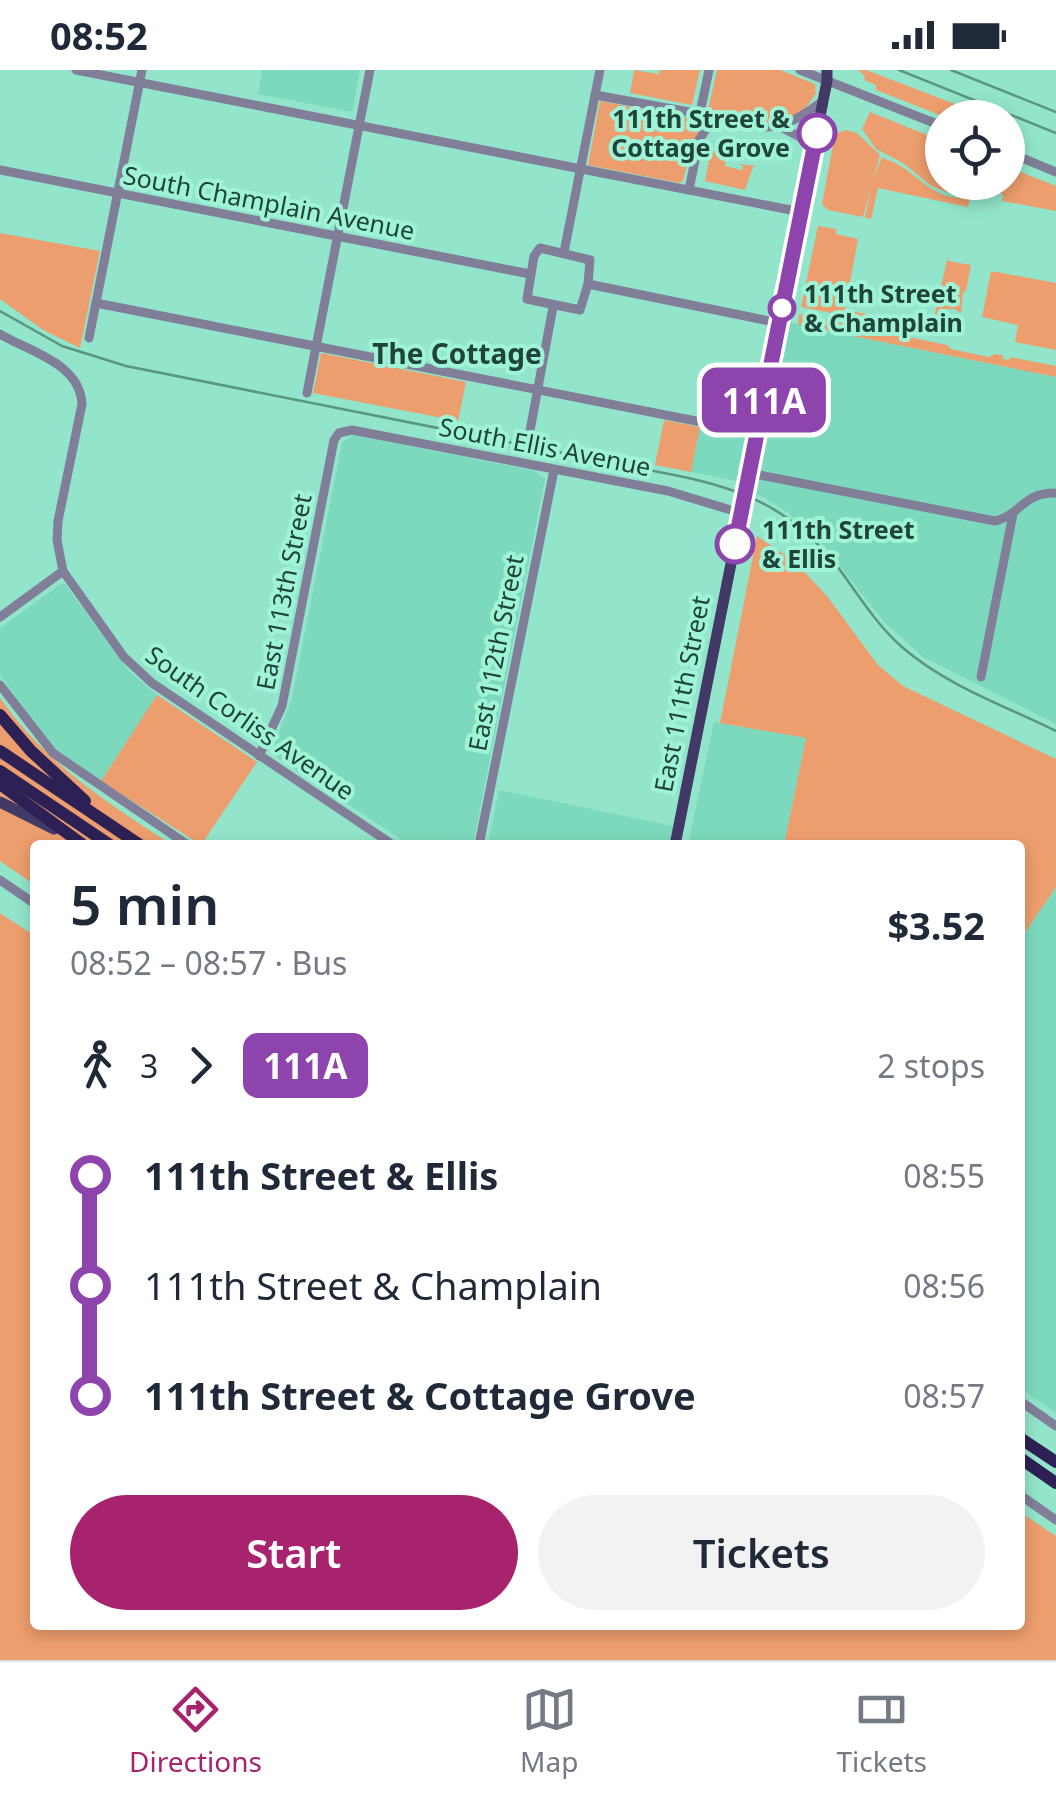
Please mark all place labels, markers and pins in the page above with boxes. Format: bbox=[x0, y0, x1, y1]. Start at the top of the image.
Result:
place label: 111th Street & Cottage Grove bbox=[611, 101, 790, 164]
marker: 111th Street & Cottage Grove bbox=[798, 114, 836, 152]
place label: 111th Street & Champlain bbox=[804, 276, 963, 339]
marker: 111th Street & Champlain bbox=[769, 295, 795, 321]
place label: 111th Street & Ellis bbox=[762, 512, 915, 575]
marker: 111th Street & Ellis bbox=[716, 525, 754, 563]

